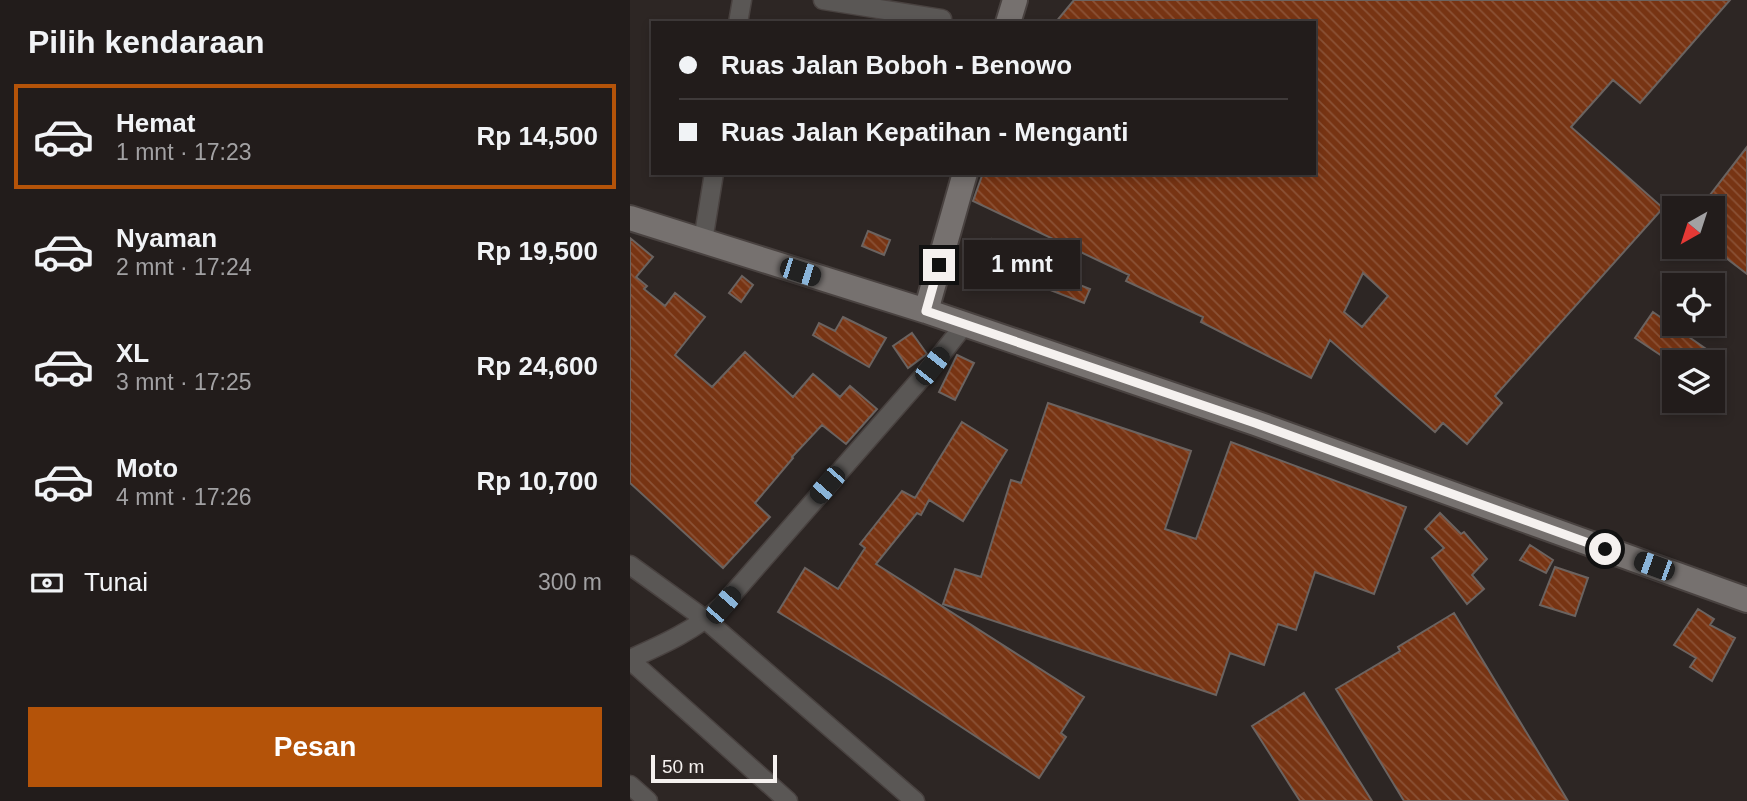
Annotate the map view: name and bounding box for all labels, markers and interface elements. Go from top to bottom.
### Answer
text: Pilih kendaraan [28,24,265,60]
text: Ruas Jalan Boboh - Benowo [721,50,1072,80]
icon: car [32,105,95,168]
text: Hemat [116,108,195,138]
text: Ruas Jalan Kepatihan - Menganti [721,117,1128,147]
text: Rp 14,500 [477,121,598,151]
text: 1 mnt · 17:23 [116,139,252,165]
north arrow [1662,196,1726,259]
map controls [1662,196,1725,413]
icon: car [32,220,95,283]
text: Nyaman [116,223,217,253]
text: Rp 19,500 [477,236,598,266]
callout: 1 mnt [964,240,1079,290]
route end [923,249,955,281]
text: 1 mnt [991,251,1053,277]
text: 2 mnt · 17:24 [116,254,252,280]
car [777,256,824,288]
button: locate [1662,273,1725,336]
icon: car [32,335,95,398]
text: XL [116,338,149,368]
car [911,343,954,389]
button: layers [1662,350,1725,413]
text: Rp 24,600 [477,351,598,381]
text: 3 mnt · 17:25 [116,369,252,395]
icon: car [32,450,95,513]
text: Moto [116,453,178,483]
car [806,462,849,508]
text: Rp 10,700 [477,466,598,496]
text: 4 mnt · 17:26 [116,484,252,510]
route start [1589,533,1621,565]
car [1631,549,1678,583]
icon: cash [28,564,66,602]
text: Tunai [84,567,148,597]
text: 300 m [538,569,602,595]
car [702,582,745,628]
button: Pesan [28,707,602,787]
scale bar [651,752,777,784]
text: 50 m [662,756,704,777]

